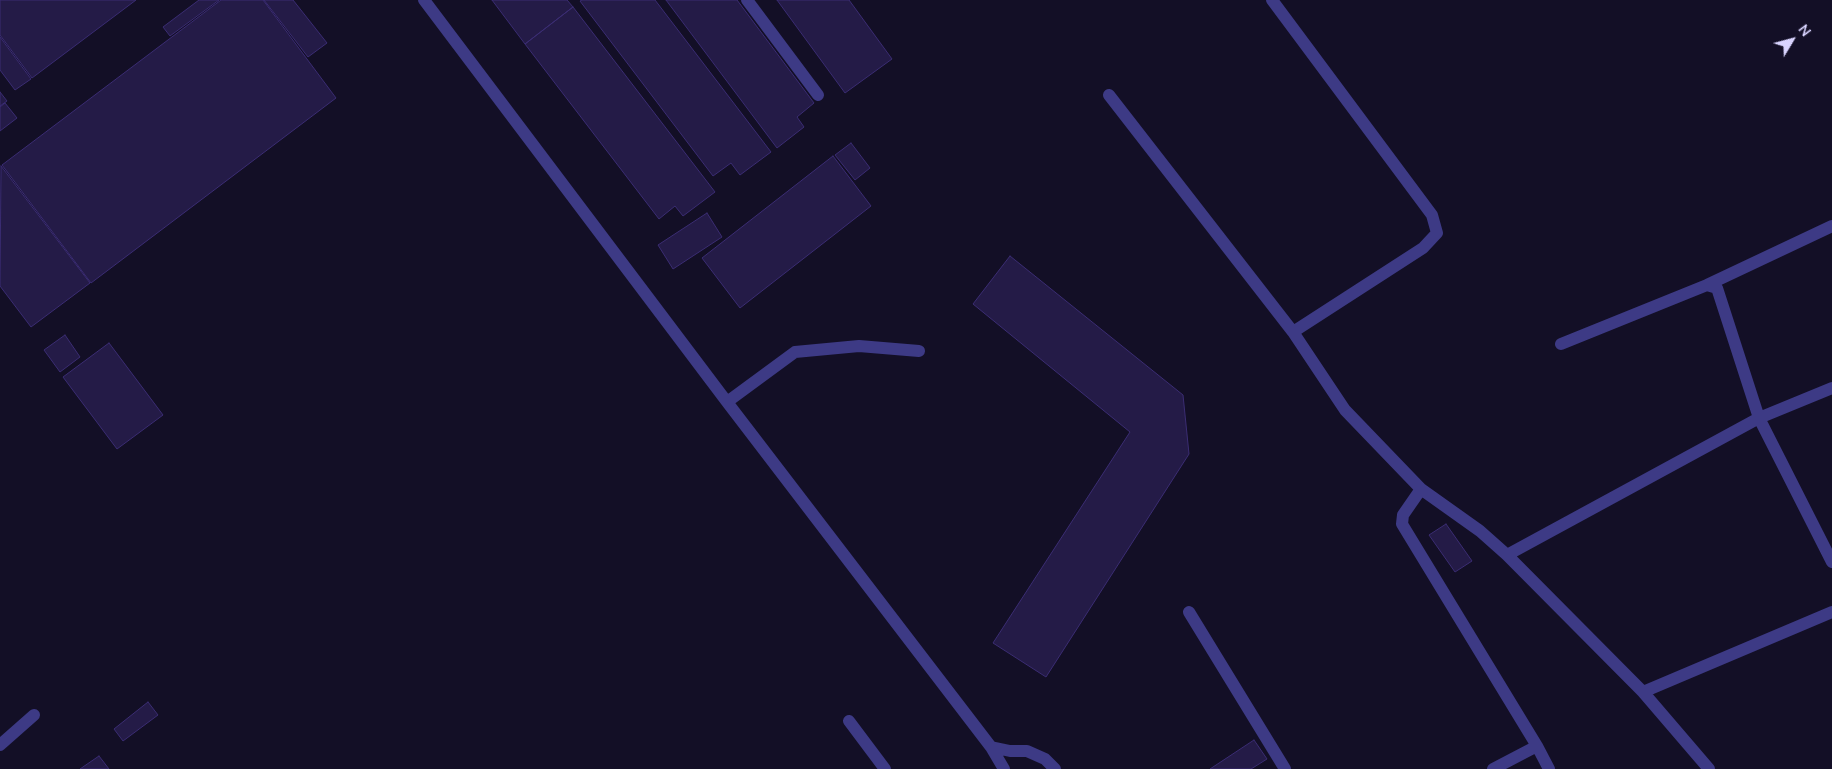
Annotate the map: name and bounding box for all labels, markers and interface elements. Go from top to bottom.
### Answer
north arrow [1767,15,1817,65]
text: N [1794,21,1815,41]

